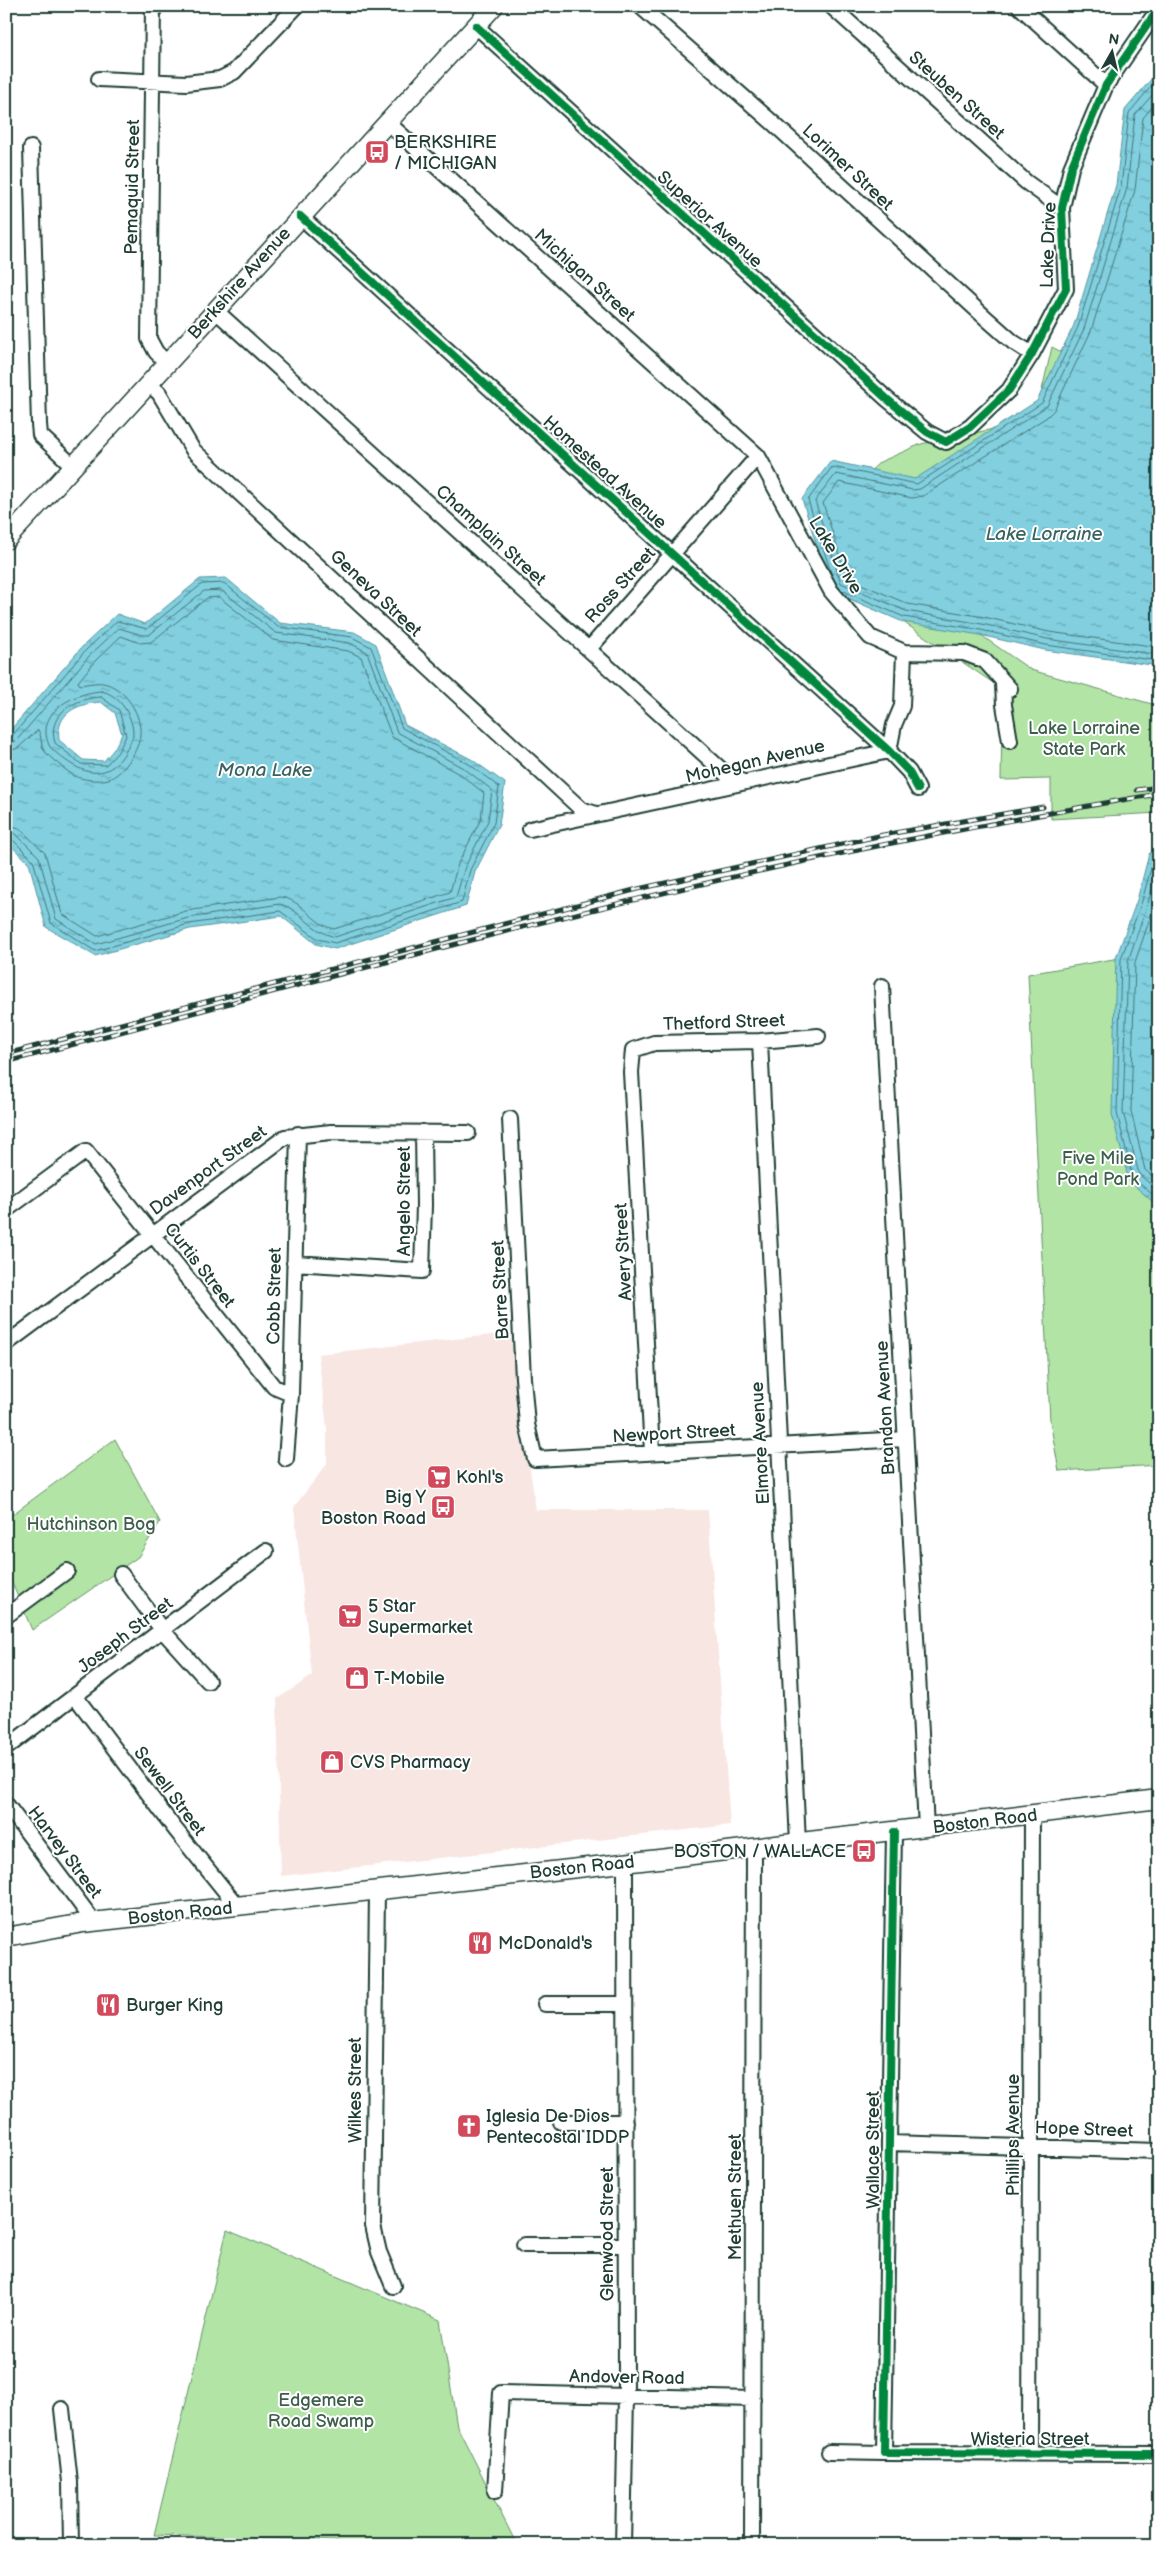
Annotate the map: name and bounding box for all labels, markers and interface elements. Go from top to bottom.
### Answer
north arrow [1088,28,1138,78]
text: N [1107,30,1120,49]
street label: Steuben Street [905,47,1009,144]
street label: Pemaquid Street [121,119,144,255]
street label: Lorimer Street [798,120,898,215]
place label: BERKSHIRE / MICHIGAN [394,132,497,174]
bus stop icon: BERKSHIRE / MICHIGAN [364,139,390,165]
street label: Superior Avenue [653,166,767,272]
street label: Lake Drive [1036,201,1061,289]
street label: Berkshire Avenue [184,223,295,344]
street label: Michigan Street [530,225,640,326]
street label: Homestead Avenue [538,411,671,534]
street label: Champlain Street [431,481,550,591]
street label: Lake Drive [804,513,867,598]
water label: Lake Lorraine [985,523,1103,546]
street label: Ross Street [581,543,660,628]
street label: Geneva Street [326,546,426,641]
park label: Lake Lorraine State Park [1028,718,1140,760]
street label: Mohegan Avenue [683,735,827,788]
water label: Mona Lake [218,759,312,782]
street label: Thetford Street [663,1010,786,1035]
street label: Davenport Street [146,1121,271,1220]
street label: Angelo Street [394,1145,415,1256]
park label: Five Mile Pond Park [1057,1148,1139,1190]
street label: Avery Street [610,1202,637,1301]
street label: Curtis Street [160,1219,240,1312]
street label: Barre Street [487,1239,514,1340]
street label: Cobb Street [263,1247,286,1345]
street label: Brandon Avenue [871,1340,900,1476]
street label: Elmore Avenue [747,1381,774,1505]
street label: Newport Street [612,1420,737,1447]
supermarket icon: Kohl's [426,1464,452,1490]
place label: Kohl's [456,1467,503,1488]
place label: Big Y Boston Road [321,1487,426,1529]
bus stop icon: Big Y Boston Road [430,1494,456,1520]
park label: Hutchinson Bog [26,1514,156,1535]
street label: Joseph Street [74,1593,177,1678]
place label: 5 Star Supermarket [368,1596,473,1638]
supermarket icon: 5 Star Supermarket [337,1603,363,1629]
shop icon: T-Mobile [344,1665,370,1691]
place label: T-Mobile [374,1668,445,1689]
street label: Sewell Street [129,1743,210,1840]
shop icon: CVS Pharmacy [319,1749,345,1775]
place label: CVS Pharmacy [350,1752,471,1773]
street label: Harvey Street [23,1802,106,1903]
street label: Boston Road [932,1805,1039,1838]
bus stop icon: BOSTON / WALLACE [851,1838,877,1864]
place label: BOSTON / WALLACE [674,1841,846,1862]
street label: Boston Road [529,1852,635,1883]
street label: Boston Road [127,1898,233,1929]
restaurant icon: McDonald's [467,1930,493,1956]
place label: McDonald's [498,1933,593,1954]
restaurant icon: Burger King [95,1992,121,2018]
place label: Burger King [126,1995,223,2016]
street label: Wilkes Street [345,2037,366,2143]
street label: Phillips Avenue [1003,2074,1024,2196]
street label: Wallace Street [863,2091,884,2209]
place label: Iglesia De Dios Pentecostal IDDP [486,2106,630,2148]
church icon: Iglesia De Dios Pentecostal IDDP [456,2113,482,2139]
street label: Hope Street [1034,2117,1134,2142]
street label: Methuen Street [725,2133,746,2260]
street label: Glenwood Street [597,2166,618,2301]
street label: Andover Road [569,2366,685,2389]
park label: Edgemere Road Swamp [268,2390,374,2432]
street label: Wisteria Street [970,2429,1090,2450]

